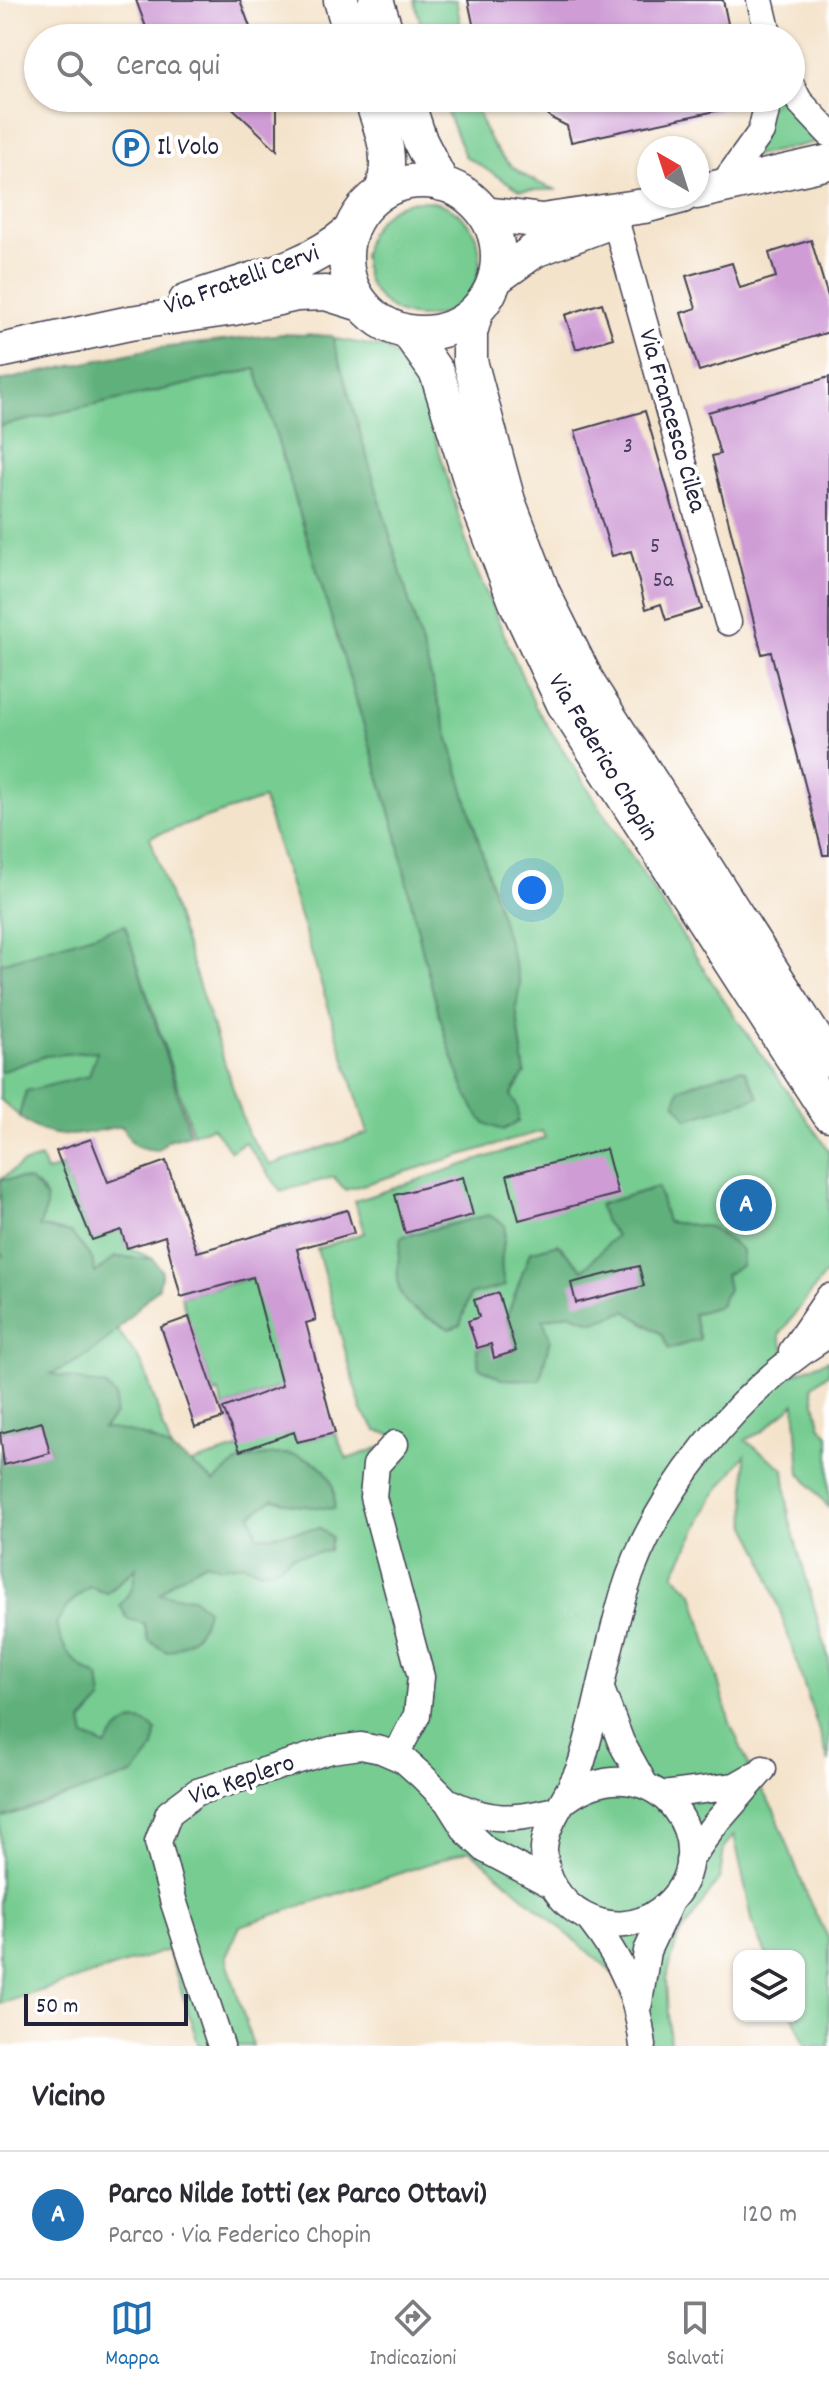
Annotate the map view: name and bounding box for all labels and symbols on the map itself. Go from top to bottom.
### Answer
parking icon: Il Volo [112,129,150,167]
place label: Il Volo [157,130,219,167]
north arrow [637,136,709,208]
street label: Via Fratelli Cervi [159,236,325,326]
street label: Via Francesco Cilea [627,325,715,518]
house number: 3 [623,432,633,463]
house number: 5 [650,532,660,563]
house number: 5a [653,566,674,597]
street label: Via Federico Chopin [537,667,667,849]
your location [512,870,552,910]
pin: A [720,1175,772,1235]
street label: Via Keplero [184,1746,300,1816]
scale bar [24,1990,188,2026]

